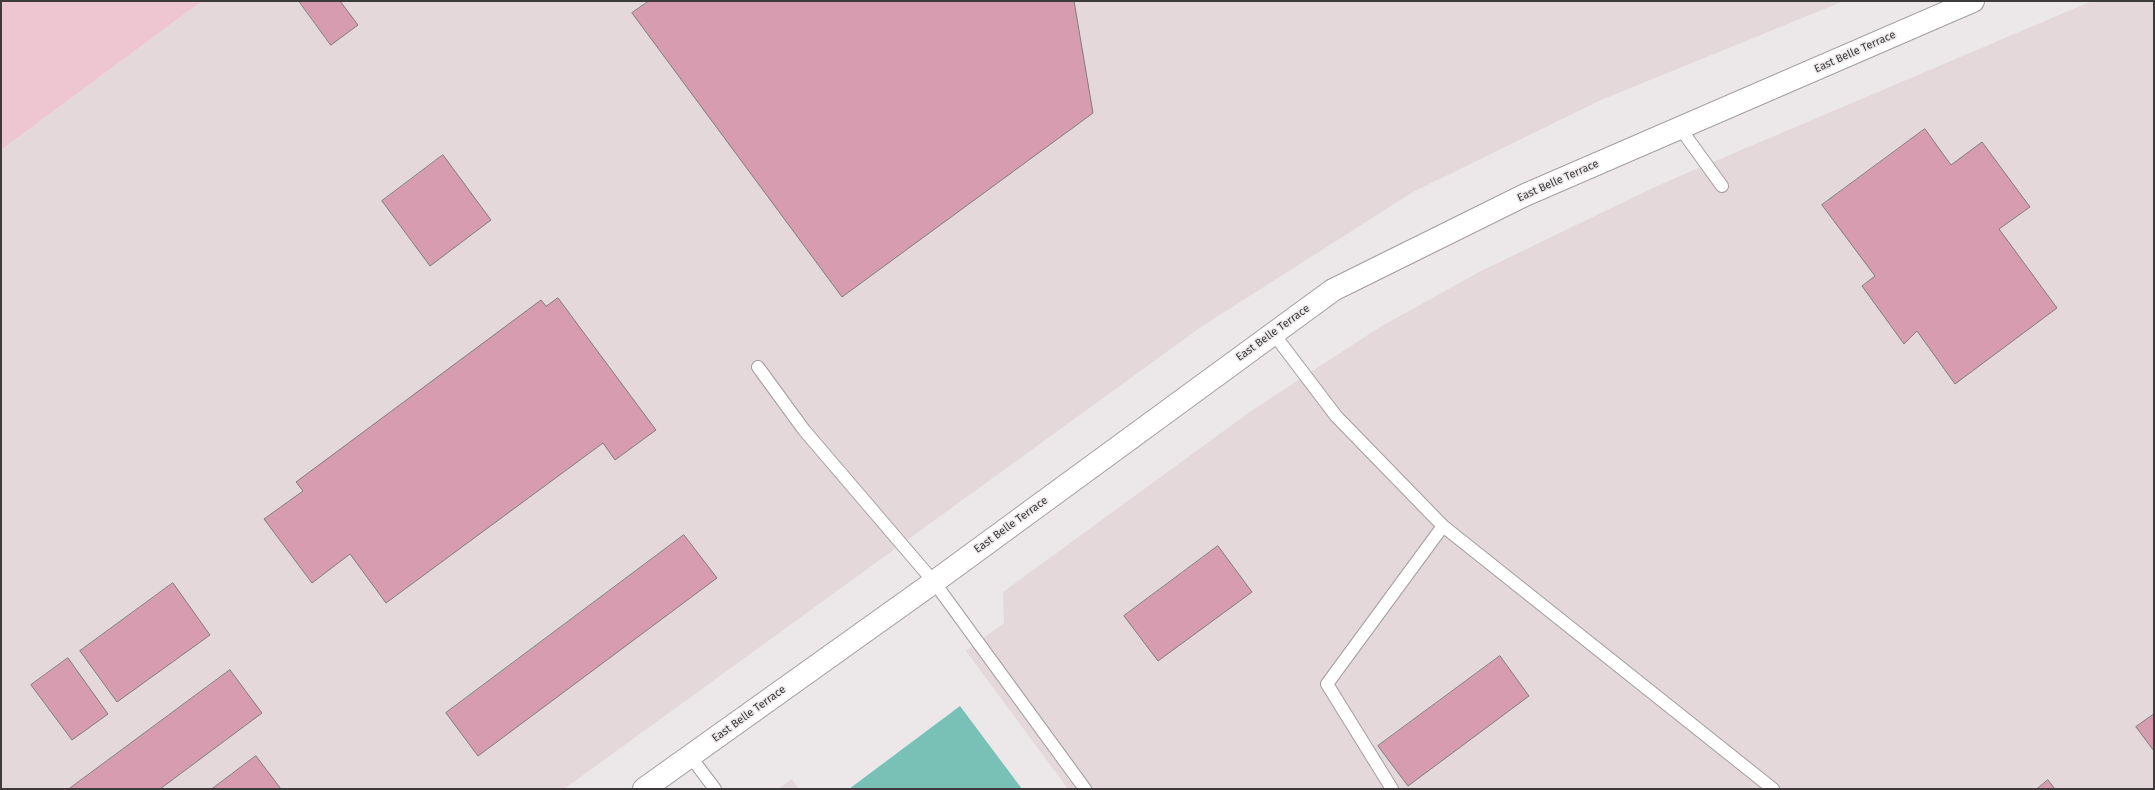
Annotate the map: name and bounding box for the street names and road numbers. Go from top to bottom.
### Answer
street label: East Belle Terrace [1812,28,1898,76]
street label: East Belle Terrace [1515,157,1601,205]
street label: East Belle Terrace [1234,302,1312,364]
street label: East Belle Terrace [972,494,1050,556]
street label: East Belle Terrace [710,683,788,745]

